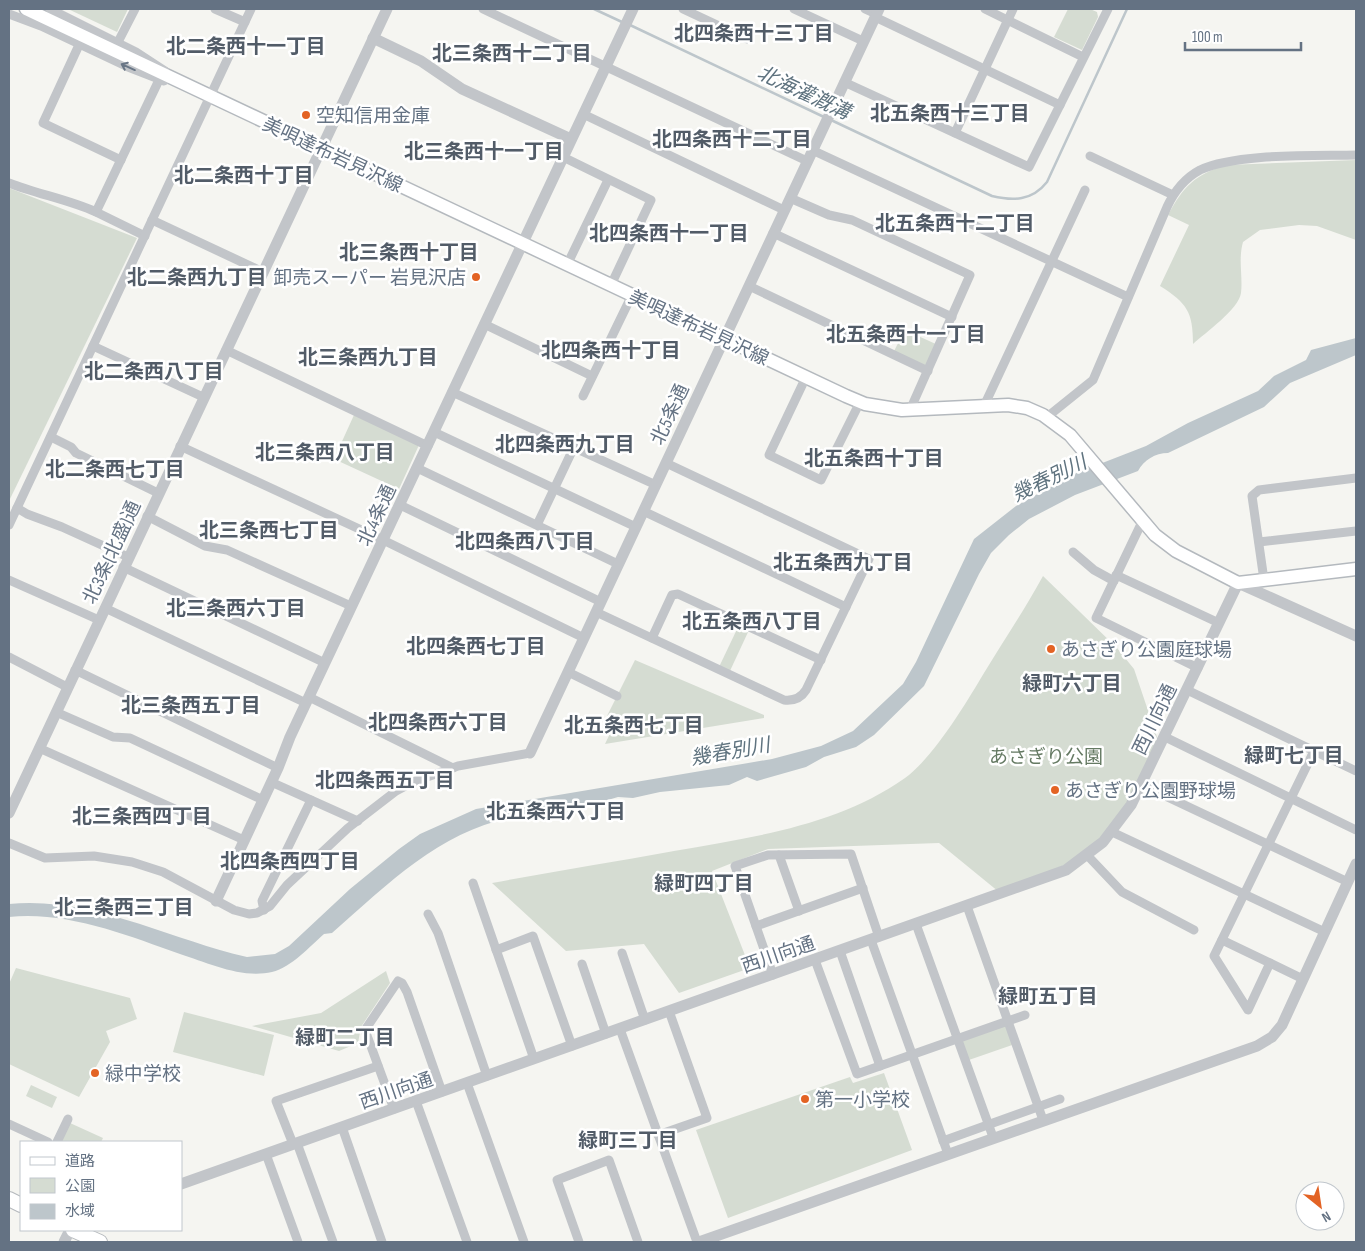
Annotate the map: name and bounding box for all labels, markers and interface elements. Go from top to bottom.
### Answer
scale bar [1185,20,1301,52]
district label: 北四条西十三丁目 [674,22,834,46]
text: 100 m [1192,28,1223,47]
district label: 北二条西十一丁目 [166,35,326,59]
district label: 北三条西十二丁目 [432,42,592,66]
water label: 北海灌漑溝 [753,61,857,126]
one-way arrow [121,62,136,72]
district label: 北五条西十三丁目 [870,102,1030,126]
place label: 空知信用金庫 [316,105,430,128]
marker: 空知信用金庫 [300,109,312,121]
street label: 美唄達布岩見沢線 [259,113,406,198]
district label: 北四条西十二丁目 [652,128,812,152]
district label: 北三条西十一丁目 [404,140,564,164]
district label: 北二条西十丁目 [174,164,314,188]
district label: 北五条西十二丁目 [875,212,1035,236]
district label: 北四条西十一丁目 [589,222,749,246]
district label: 北三条西十丁目 [339,241,479,265]
district label: 北二条西九丁目 [127,266,267,290]
place label: 卸売スーパー 岩見沢店 [273,267,466,290]
marker: 卸売スーパー 岩見沢店 [470,271,482,283]
street label: 美唄達布岩見沢線 [625,286,772,371]
district label: 北五条西十一丁目 [826,323,986,347]
district label: 北四条西十丁目 [541,339,681,363]
district label: 北三条西九丁目 [298,346,438,370]
district label: 北二条西八丁目 [84,360,224,384]
street label: 北5条通 [646,380,694,449]
district label: 北四条西九丁目 [495,433,635,457]
district label: 北三条西八丁目 [255,441,395,465]
district label: 北五条西十丁目 [804,447,944,471]
water label: 幾春別川 [1008,450,1092,507]
district label: 北二条西七丁目 [45,458,185,482]
street label: 北4条通 [353,481,402,550]
street label: 北3条(北盛)通 [78,497,146,608]
district label: 北三条西七丁目 [199,519,339,543]
district label: 北四条西八丁目 [455,530,595,554]
district label: 北五条西九丁目 [773,551,913,575]
district label: 北三条西六丁目 [166,597,306,621]
district label: 北五条西八丁目 [682,610,822,634]
district label: 北四条西七丁目 [406,635,546,659]
place label: あさぎり公園庭球場 [1061,639,1232,662]
marker: あさぎり公園庭球場 [1045,643,1057,655]
district label: 緑町六丁目 [1022,672,1122,696]
street label: 西川向通 [1128,680,1182,759]
district label: 北三条西五丁目 [121,694,261,718]
district label: 北四条西六丁目 [368,711,508,735]
district label: 北五条西七丁目 [564,714,704,738]
water label: 幾春別川 [689,733,774,771]
district label: 緑町七丁目 [1244,744,1344,768]
park label: あさぎり公園 [989,746,1103,769]
district label: 北四条西五丁目 [315,769,455,793]
place label: あさぎり公園野球場 [1065,780,1236,803]
marker: あさぎり公園野球場 [1049,784,1061,796]
district label: 北五条西六丁目 [486,800,626,824]
district label: 北三条西四丁目 [72,805,212,829]
district label: 北四条西四丁目 [220,850,360,874]
district label: 緑町四丁目 [654,872,754,896]
district label: 北三条西三丁目 [54,896,194,920]
street label: 西川向通 [739,932,818,979]
district label: 緑町五丁目 [998,985,1098,1009]
district label: 緑町二丁目 [295,1026,395,1050]
place label: 緑中学校 [105,1063,181,1086]
marker: 緑中学校 [89,1067,101,1079]
street label: 西川向通 [357,1068,436,1115]
place label: 第一小学校 [815,1089,910,1112]
marker: 第一小学校 [799,1093,811,1105]
district label: 緑町三丁目 [578,1129,678,1153]
legend [20,1141,182,1231]
text: 道路 [65,1152,95,1171]
text: 公園 [65,1177,95,1196]
north arrow [1295,1181,1345,1231]
text: 水域 [65,1202,95,1221]
text: N [1319,1208,1334,1226]

